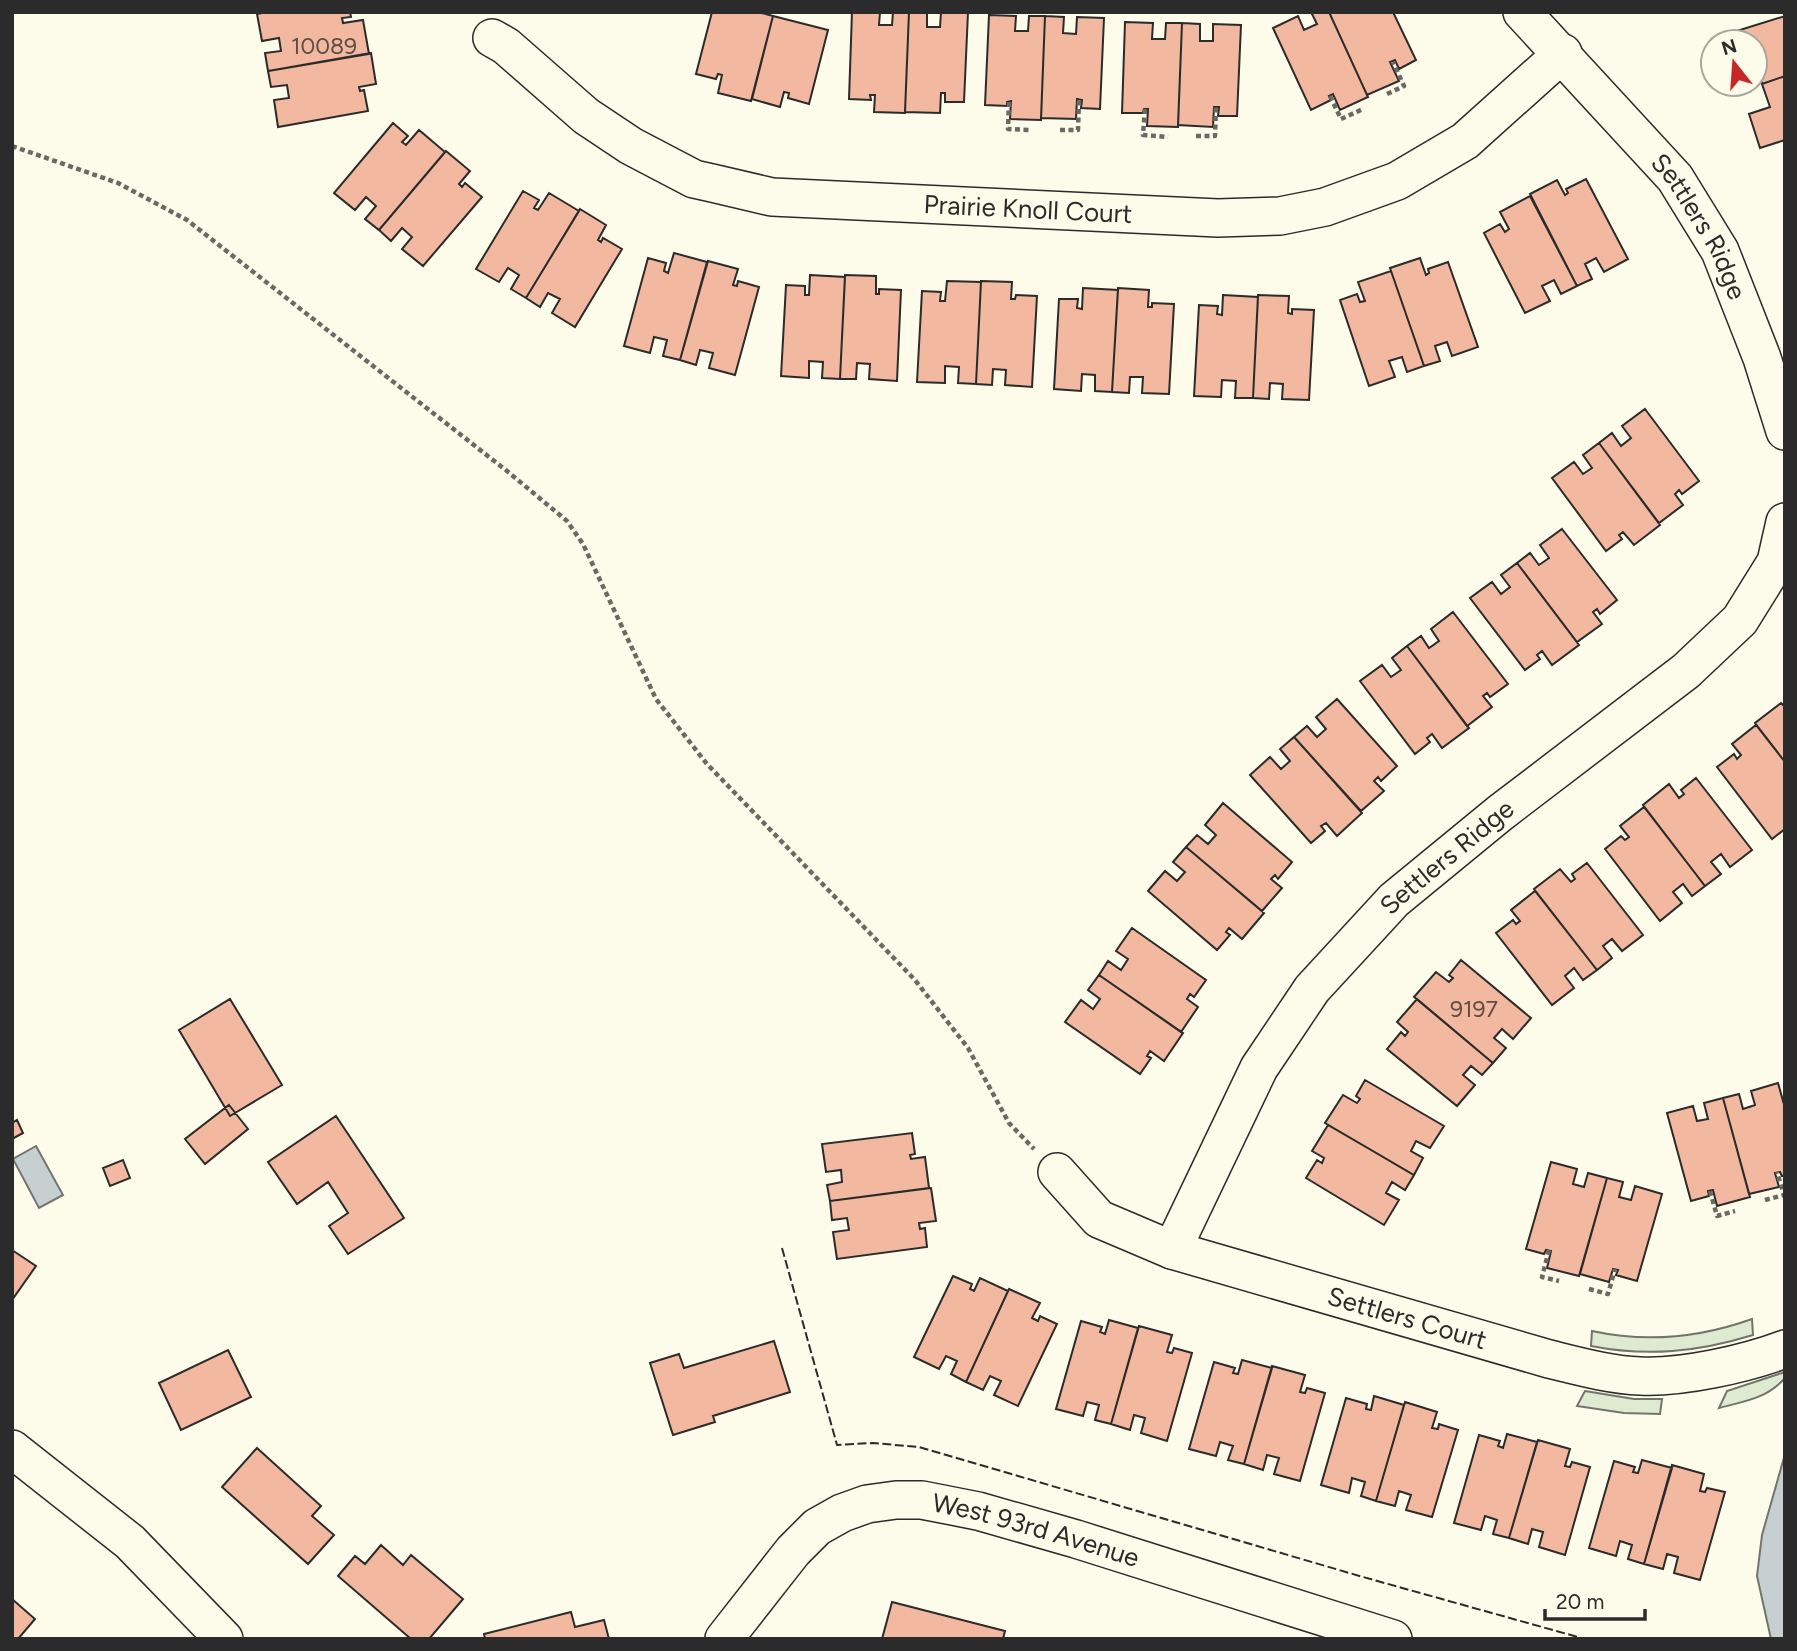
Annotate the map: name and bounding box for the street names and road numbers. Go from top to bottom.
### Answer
street label: Settlers Ridge [1644,147,1753,304]
street label: Prairie Knoll Court [923,188,1133,230]
street label: Settlers Ridge [1373,792,1520,921]
street label: Settlers Court [1324,1280,1490,1356]
street label: West 93rd Avenue [930,1486,1143,1574]

